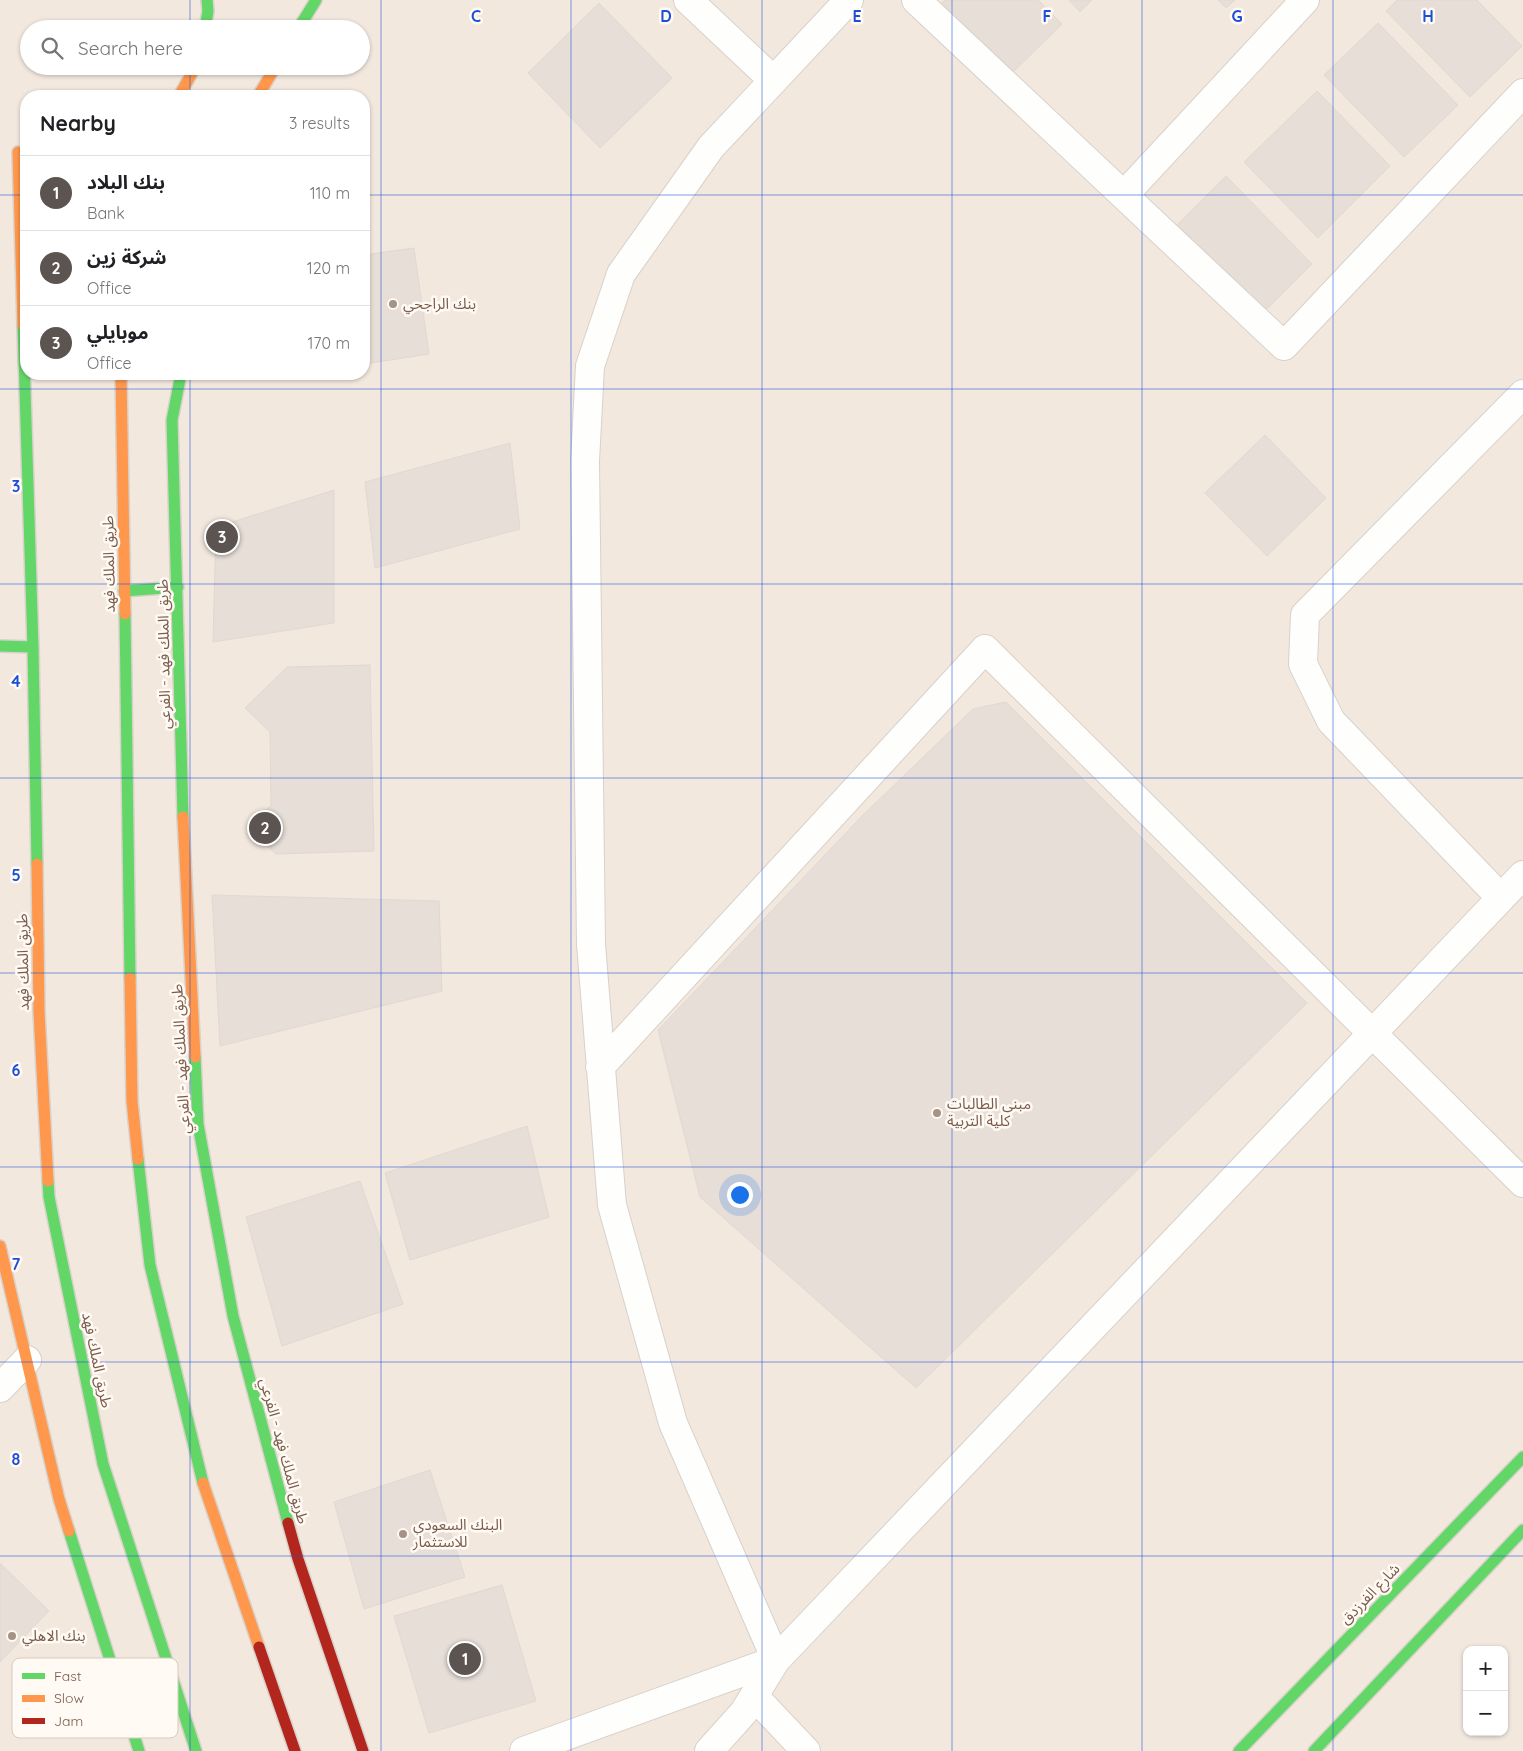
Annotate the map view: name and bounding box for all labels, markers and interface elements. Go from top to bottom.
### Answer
text: C [471,6,481,26]
text: D [660,6,672,26]
text: E [852,6,862,26]
text: F [1043,6,1052,26]
text: G [1231,6,1243,26]
text: H [1422,6,1434,26]
search box [20,20,370,75]
icon: search [38,34,66,62]
text: Search here [78,36,183,60]
text: Nearby [40,110,116,136]
text: 3 results [289,113,350,133]
text: بنك البلاد [87,170,165,194]
text: 1 [53,183,59,203]
text: 110 m [310,183,350,203]
text: Bank [87,203,125,223]
text: شركة زين [87,245,167,269]
text: 2 [51,258,61,278]
text: 120 m [307,258,350,278]
text: Office [87,278,132,298]
place label: بنك الراجحي [403,294,476,315]
marker: بنك الراجحي [387,298,399,310]
text: موبايلي [87,320,149,344]
text: 3 [52,333,60,353]
text: 170 m [307,333,350,353]
text: Office [87,353,132,373]
text: 3 [12,476,20,496]
street label: طريق الملك فهد [98,515,120,613]
pin: 3 [206,518,238,556]
street label: طريق الملك فهد - الفرعي [153,579,177,729]
text: 4 [11,671,21,691]
pin: 2 [249,809,281,847]
text: 5 [11,865,21,885]
street label: طريق الملك فهد [12,913,34,1011]
street label: طريق الملك فهد - الفرعي [167,983,196,1135]
text: 6 [12,1060,21,1080]
place label: مبنى الطالبات كلية التربية [947,1094,1031,1130]
marker: مبنى الطالبات كلية التربية [931,1107,943,1119]
your location [727,1182,753,1208]
text: 7 [12,1254,21,1274]
street label: طريق الملك فهد [77,1310,117,1410]
street label: طريق الملك فهد - الفرعي [253,1376,313,1527]
text: 8 [12,1449,21,1469]
place label: البنك السعودي للاستثمار [412,1515,502,1551]
marker: البنك السعودي للاستثمار [397,1528,409,1540]
street label: شارع الفرزدق [1336,1559,1406,1630]
place label: بنك الاهلي [22,1626,86,1647]
marker: بنك الاهلي [6,1630,18,1642]
pin: 1 [449,1640,481,1678]
map controls [1463,1646,1508,1736]
button: + [1463,1646,1508,1691]
legend [12,1658,178,1738]
text: Fast [54,1667,82,1685]
text: Slow [54,1689,84,1707]
button: − [1463,1691,1508,1736]
text: Jam [54,1712,83,1730]

